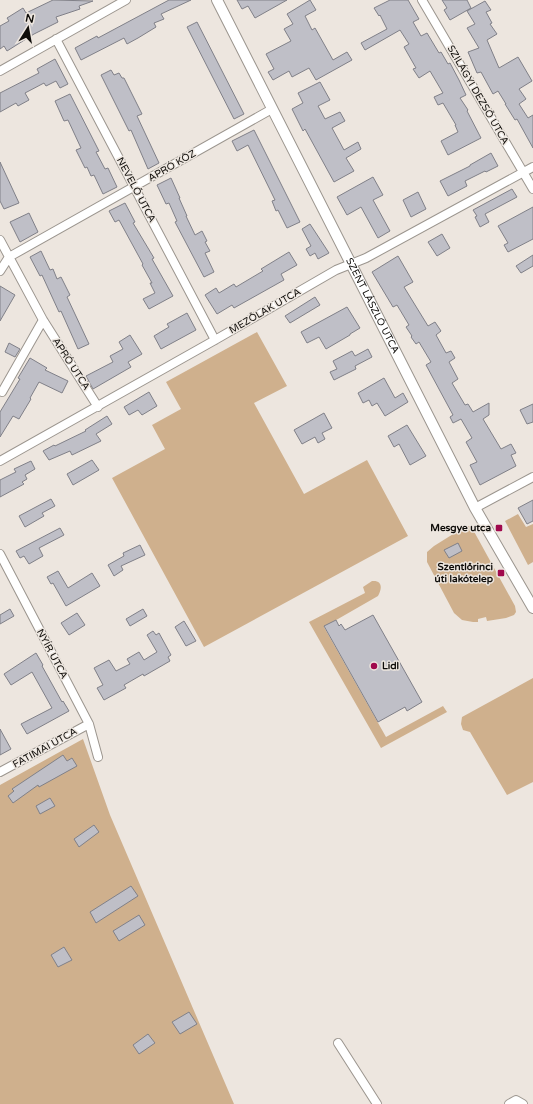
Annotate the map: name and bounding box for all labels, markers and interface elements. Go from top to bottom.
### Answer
north arrow [8,8,48,48]
text: N [24,11,35,26]
street label: SZILÁGYI DEZSŐ UTCA [445,43,511,147]
street label: APRÓ KÖZ [146,148,198,184]
street label: NEVELŐ UTCA [114,155,158,225]
street label: SZENT LÁSZLÓ UTCA [343,256,402,356]
street label: MEZŐLAK UTCA [227,286,303,336]
street label: APRÓ UTCA [50,336,92,392]
place label: Mesgye utca [430,522,491,534]
marker: Mesgye utca [494,523,504,533]
place label: Szentlőrinci úti lakótelep [435,561,494,585]
marker: Szentlőrinci úti lakótelep [496,568,506,578]
street label: NYÍR UTCA [34,627,70,681]
place label: Lidl [382,660,399,672]
marker: Lidl [369,661,379,671]
street label: FATIMAI UTCA [11,725,79,771]

